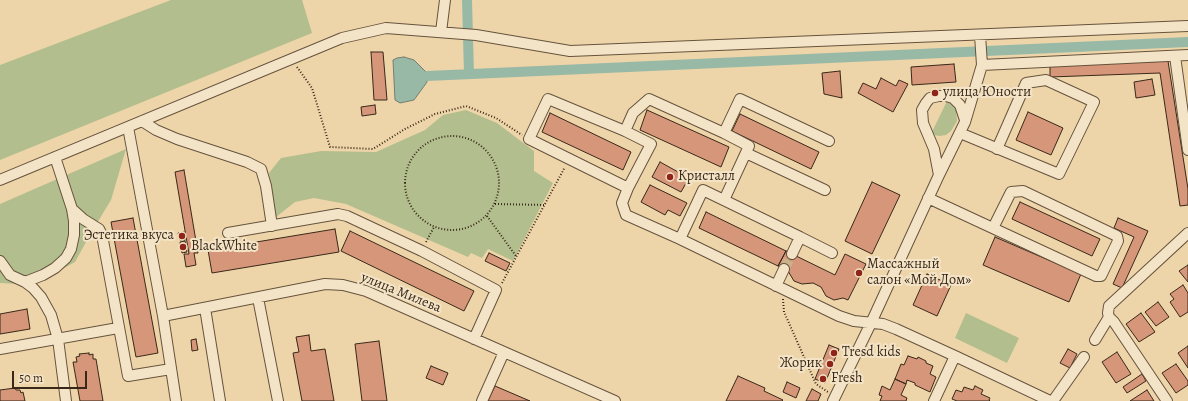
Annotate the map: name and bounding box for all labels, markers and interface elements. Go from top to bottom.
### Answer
place label: улица Юности [943,85,1031,101]
marker: улица Юности [930,88,940,98]
place label: Кристалл [678,169,735,185]
marker: Кристалл [665,172,675,182]
place label: Эстетика вкуса [84,228,174,244]
marker: Эстетика вкуса [177,231,187,241]
place label: BlackWhite [191,239,257,255]
marker: BlackWhite [178,242,188,252]
place label: Массажный салон «Мой Дом» [867,257,971,290]
marker: Массажный салон «Мой Дом» [854,268,864,278]
street label: улица Милева [359,269,443,317]
place label: Tresd kids [842,345,901,361]
marker: Tresd kids [829,348,839,358]
place label: Жорик [780,356,822,372]
marker: Жорик [825,359,835,369]
scale bar [14,363,89,389]
text: 50 m [19,370,43,386]
place label: Fresh [831,371,862,387]
marker: Fresh [818,374,828,384]

